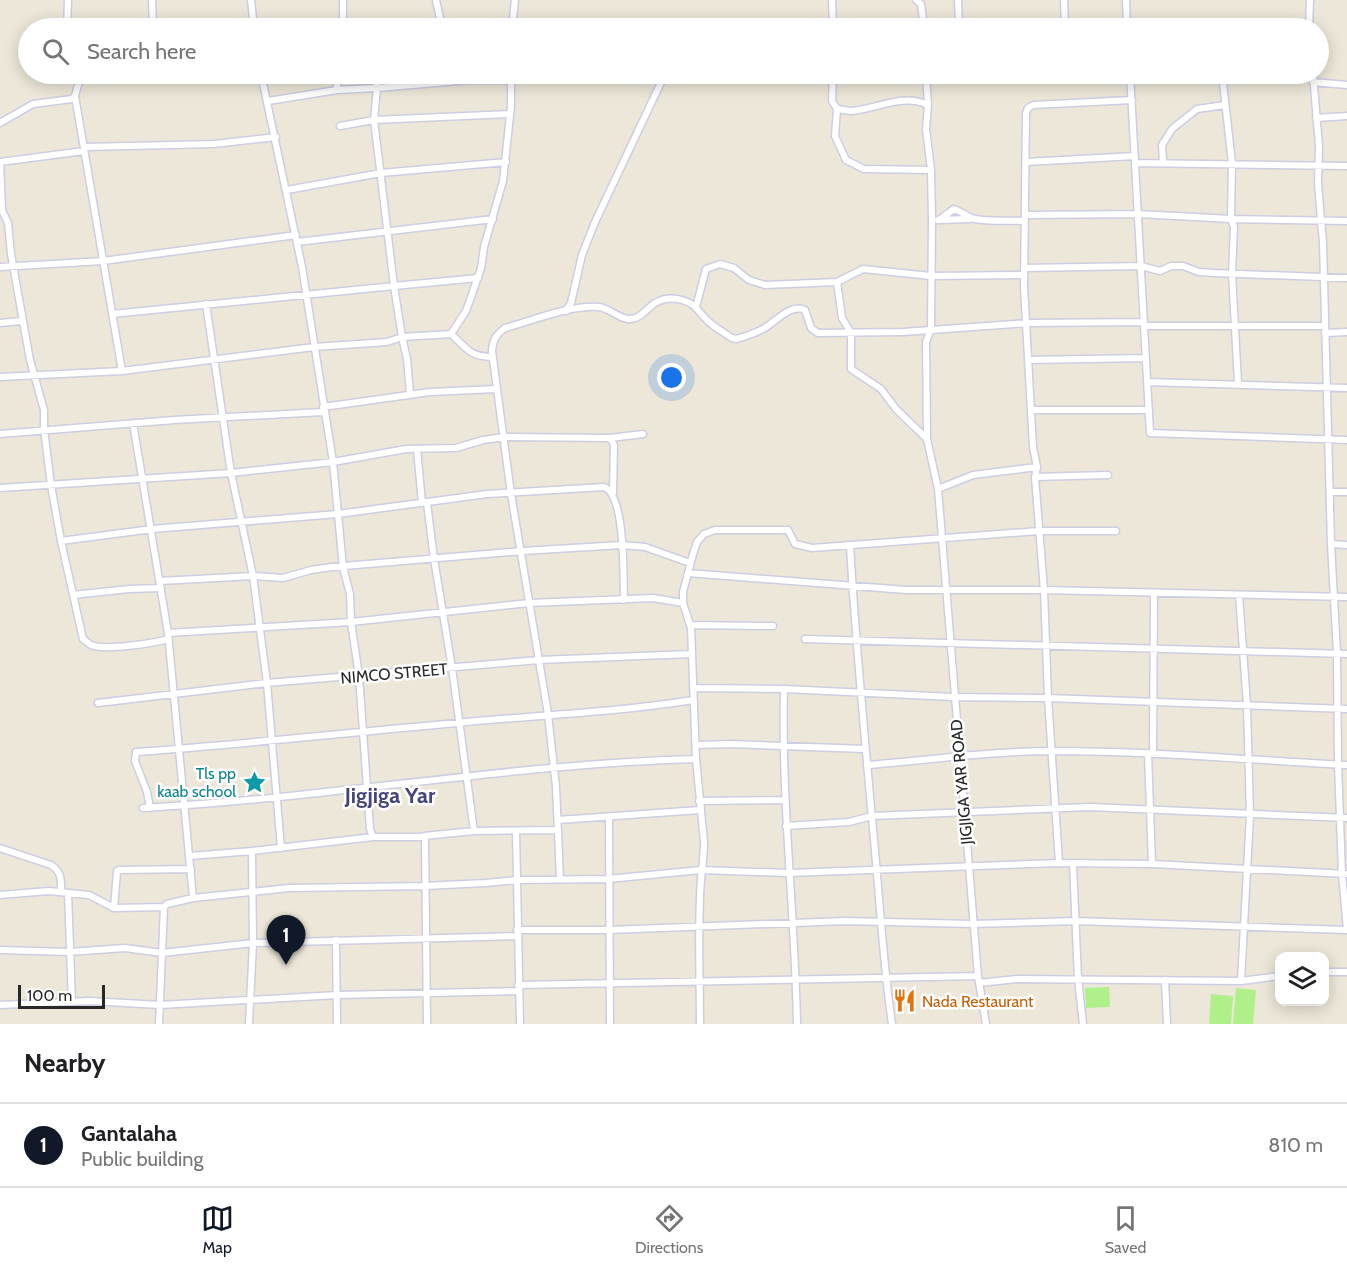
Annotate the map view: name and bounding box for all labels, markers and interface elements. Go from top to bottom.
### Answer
search box [18,18,1329,84]
icon: search [39,35,72,68]
text: Search here [87,38,196,65]
your location [657,363,686,392]
street label: NIMCO STREET [340,659,449,688]
street label: JIGJIGA YAR ROAD [947,719,977,846]
place label: Tls pp kaab school [157,764,236,801]
place icon: Tls pp kaab school [241,769,267,795]
district label: Jigjiga Yar [344,782,436,809]
pin: 1 [266,916,306,965]
map controls [1275,952,1329,1006]
button: layers [1275,952,1329,1006]
scale bar [18,982,105,1010]
text: 100 m [27,986,72,1005]
restaurant icon: Nada Restaurant [891,988,917,1014]
place label: Nada Restaurant [922,992,1034,1011]
text: Nearby [24,1047,105,1079]
text: Gantalaha [81,1120,177,1147]
text: 1 [40,1133,47,1157]
text: 810 m [1268,1133,1323,1157]
text: Public building [81,1147,203,1171]
tab: Map [201,1202,234,1257]
tab: Directions [635,1202,703,1257]
tab: Saved [1105,1202,1146,1257]

